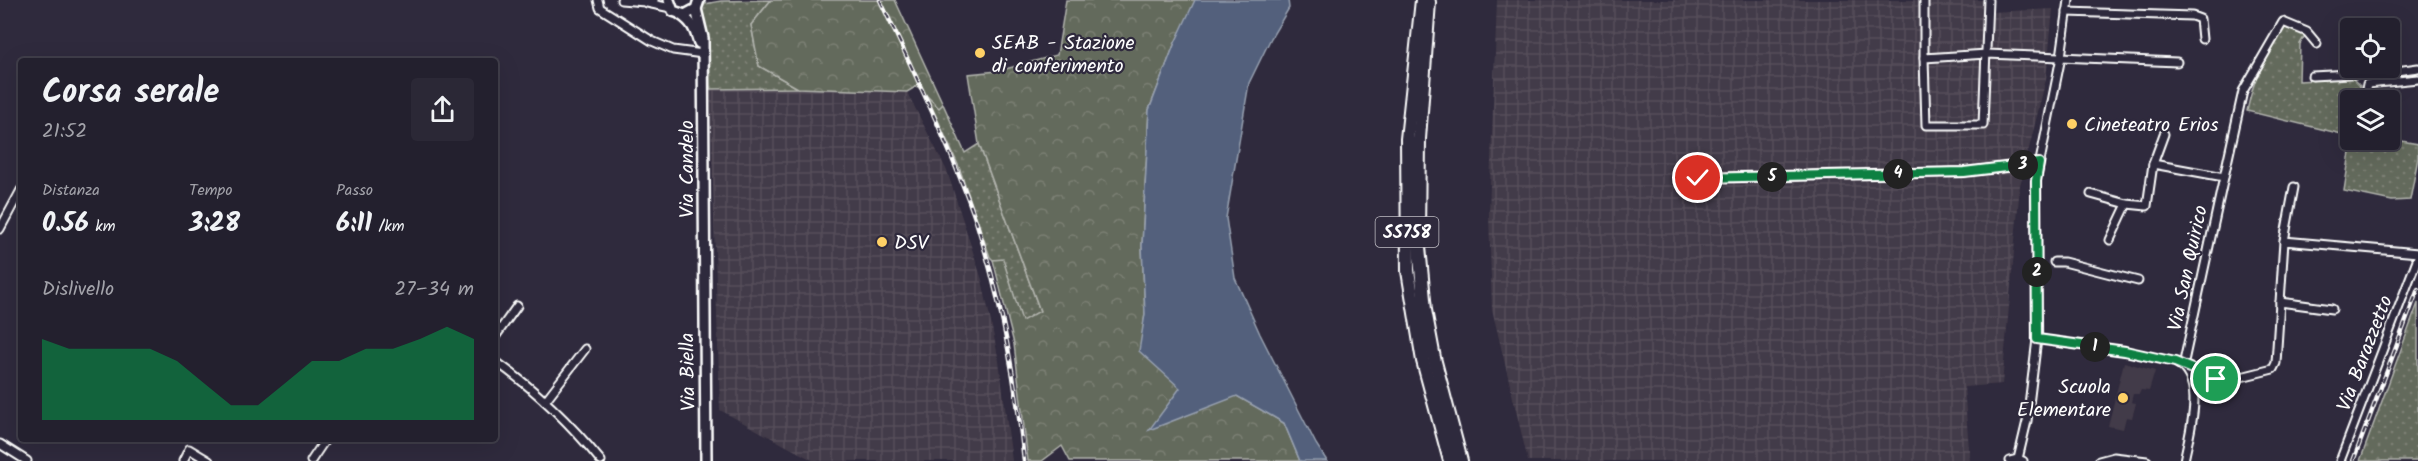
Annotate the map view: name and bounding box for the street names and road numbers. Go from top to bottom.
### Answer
street label: Via Candelo [672,120,704,218]
street label: Via San Quirico [2160,202,2218,334]
road number: SS758 [1376,217,1438,247]
street label: Via Barazzetto [2329,291,2403,416]
street label: Via Biella [672,332,706,411]

